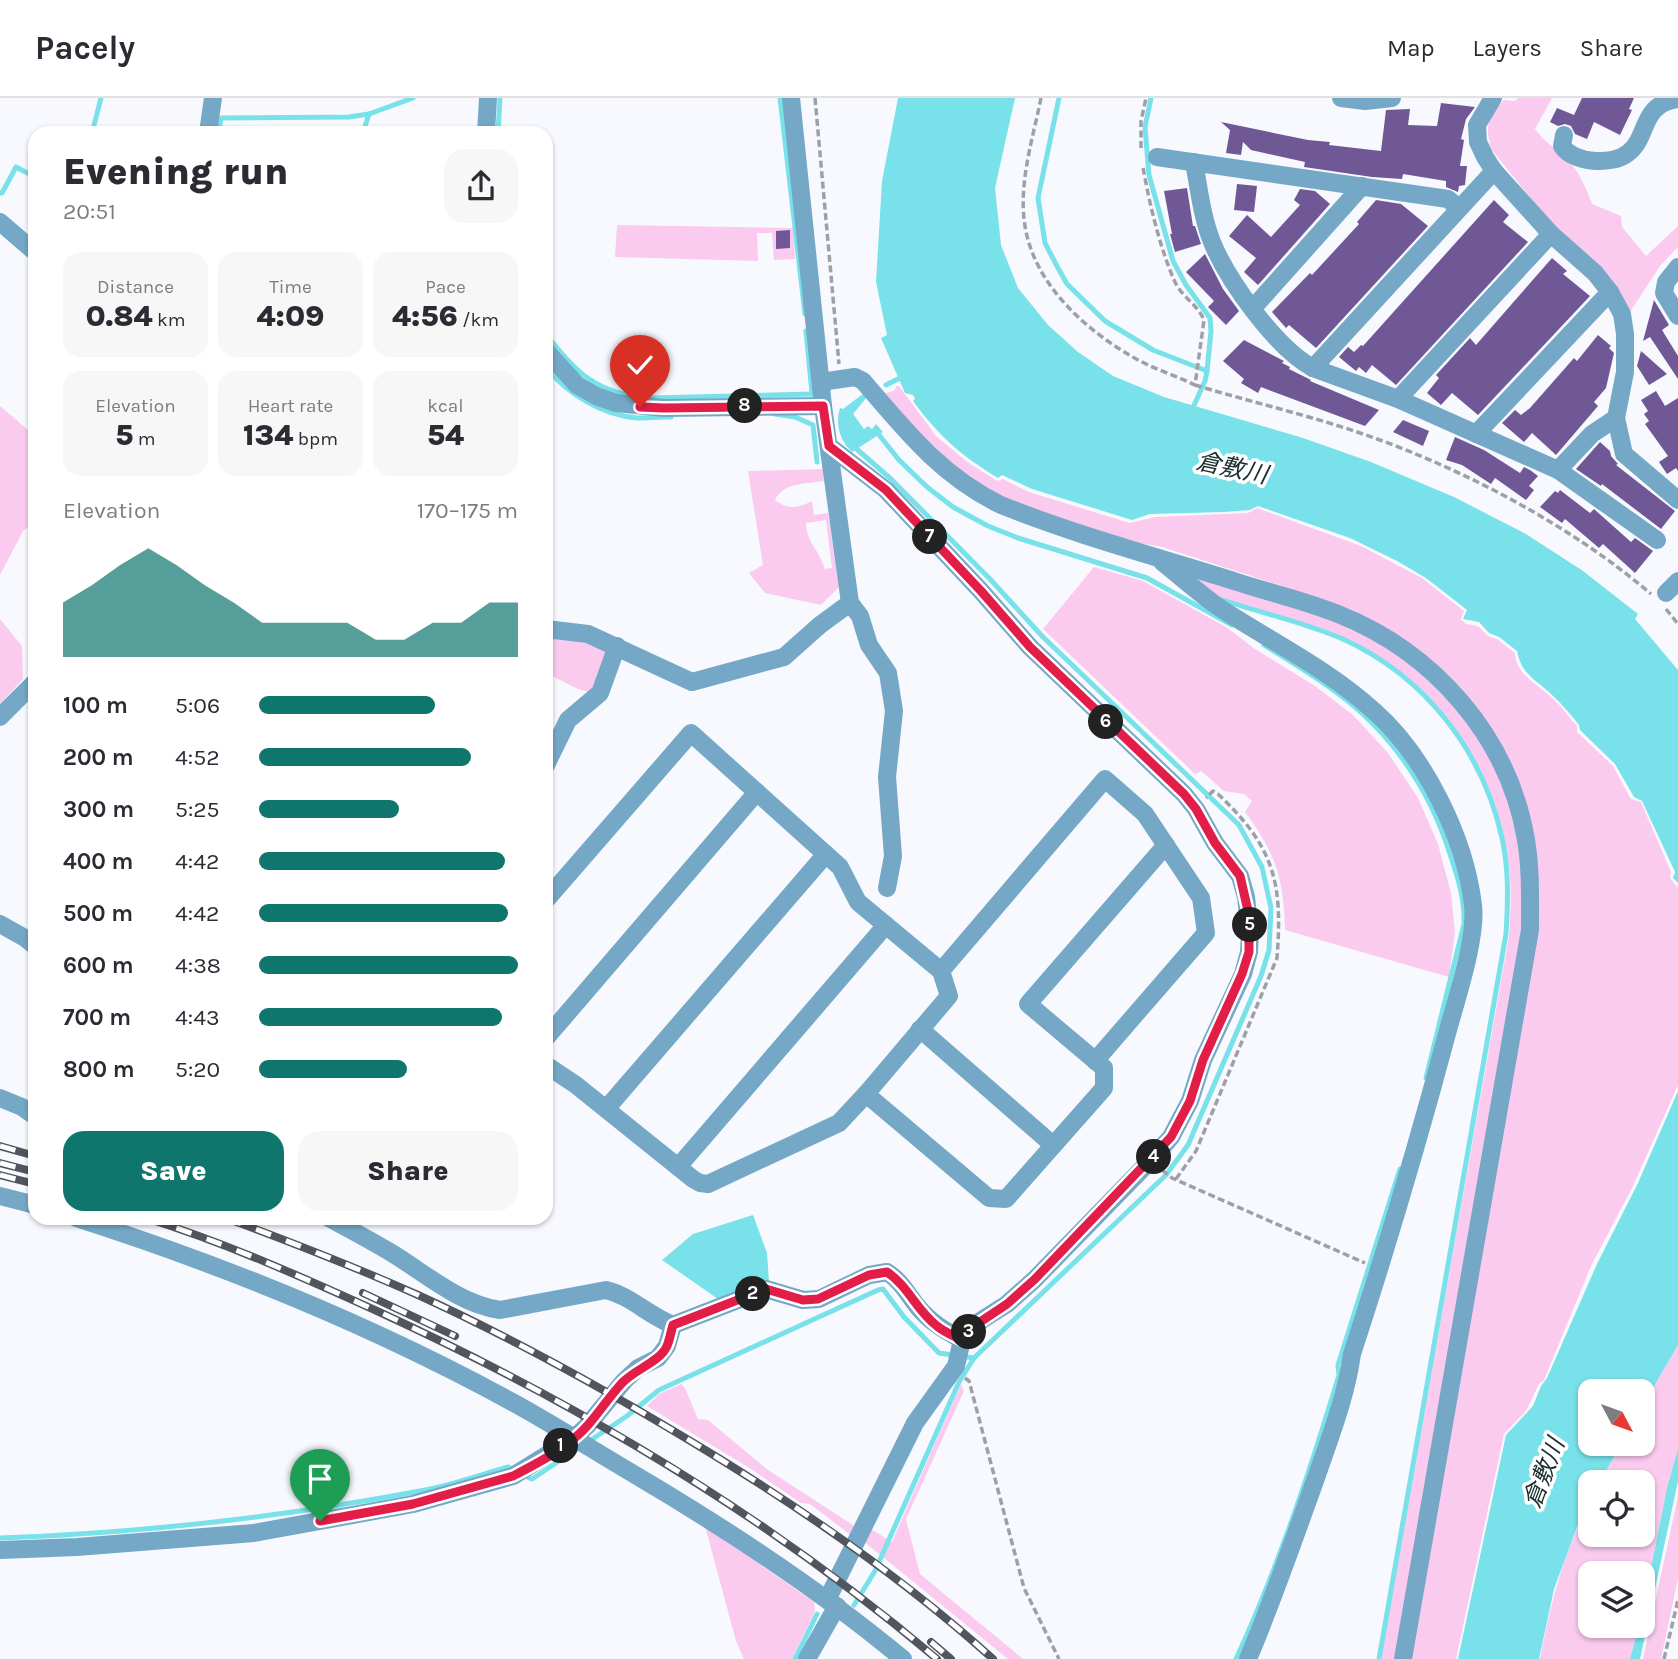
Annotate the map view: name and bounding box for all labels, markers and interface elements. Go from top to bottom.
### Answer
text: Pacely [35,29,135,67]
text: Map [1387,34,1435,62]
text: Layers [1473,34,1542,62]
text: Share [1580,34,1643,62]
text: Evening run [63,149,288,194]
button: share [444,149,518,223]
text: 20:51 [63,198,116,225]
text: Distance [97,276,174,298]
text: Time [269,276,312,298]
text: Pace [425,276,466,298]
text: 0.84 [85,298,153,334]
text: 4:09 [257,298,324,334]
text: 4:56 [392,298,458,334]
text: km [153,309,186,331]
text: /km [458,309,499,331]
pin [610,335,670,407]
icon: check [621,346,659,384]
pin: 8 [728,388,762,424]
text: 8 [738,394,751,416]
text: Elevation [95,395,176,417]
text: Heart rate [248,395,333,417]
text: kcal [427,395,464,417]
text: 5 [115,417,133,453]
text: 134 [243,417,293,453]
text: 54 [427,417,464,453]
text: m [133,428,156,450]
text: bpm [293,428,338,450]
water label: 倉敷川 [1194,447,1273,490]
text: Elevation [63,497,160,524]
text: 170–175 m [417,497,518,524]
pin: 7 [912,520,948,555]
text: 7 [925,525,934,547]
text: 100 m [63,692,128,719]
text: 5:06 [175,692,220,719]
pin: 6 [1088,704,1124,740]
text: 6 [1100,710,1111,732]
text: 200 m [63,744,134,771]
text: 4:52 [175,744,219,771]
text: 300 m [63,796,134,823]
text: 5:25 [175,796,220,823]
text: 400 m [63,848,133,875]
text: 4:42 [175,848,219,875]
text: 500 m [63,900,133,927]
text: 4:42 [175,900,219,927]
pin: 5 [1232,908,1268,942]
text: 5 [1244,913,1255,935]
text: 600 m [63,952,134,979]
text: 4:38 [175,952,221,979]
text: 700 m [63,1004,131,1031]
text: 4:43 [175,1004,220,1031]
text: 800 m [63,1056,135,1083]
text: 5:20 [175,1056,220,1083]
button: Save [63,1131,284,1211]
button: Share [298,1131,518,1211]
pin: 4 [1136,1140,1172,1174]
text: 4 [1148,1145,1159,1167]
pin: 2 [736,1276,770,1312]
text: 2 [747,1282,758,1304]
pin: 3 [951,1314,986,1350]
text: 3 [963,1320,974,1342]
north arrow [1578,1379,1656,1456]
map controls [1578,1379,1655,1638]
pin: 1 [544,1428,578,1464]
water label: 倉敷川 [1518,1432,1571,1512]
text: 1 [557,1434,564,1456]
pin [290,1449,350,1521]
icon: arrive [301,1460,339,1498]
button: locate [1578,1470,1655,1547]
button: layers [1578,1561,1655,1638]

